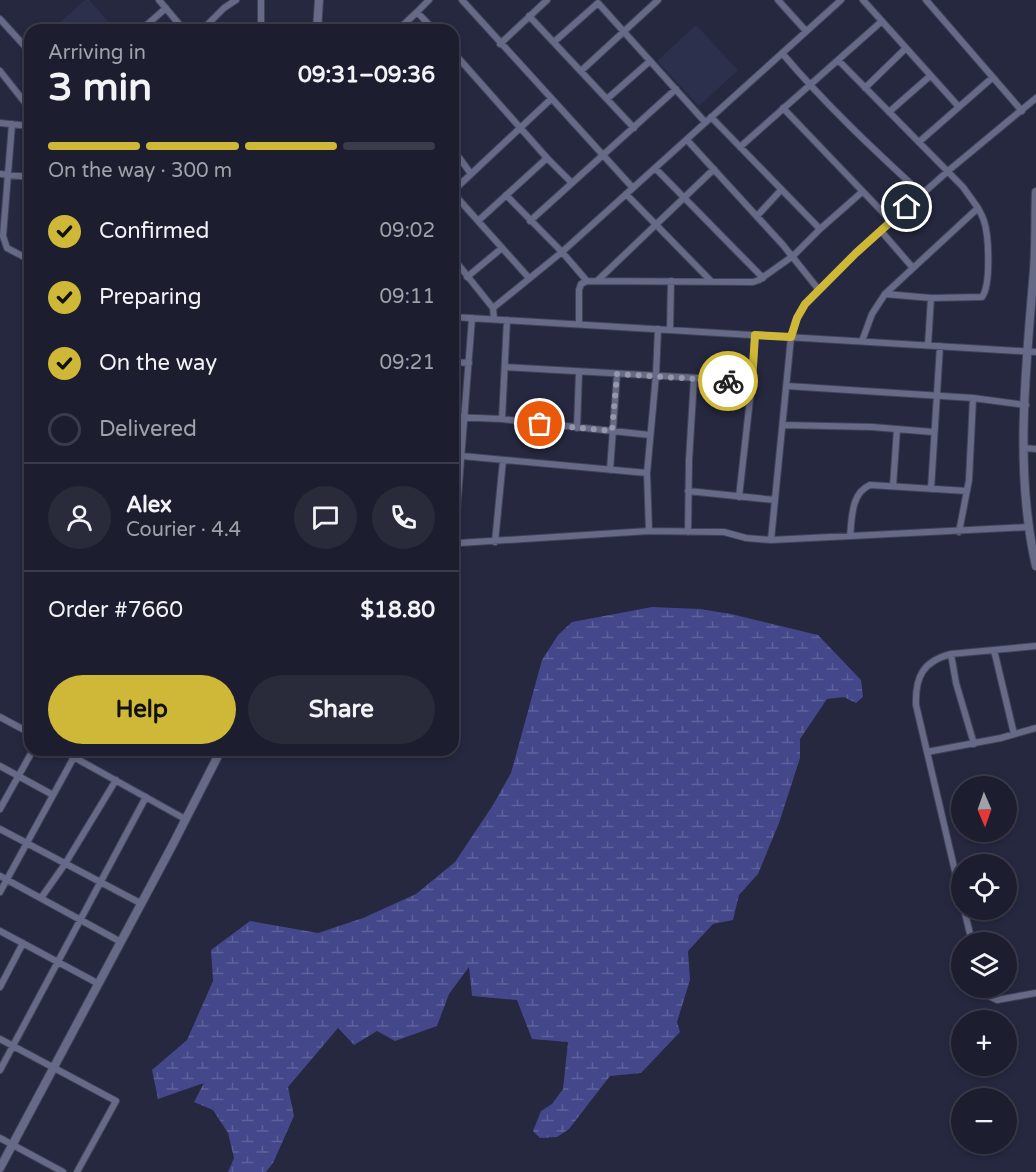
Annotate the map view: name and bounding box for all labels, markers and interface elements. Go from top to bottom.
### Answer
text: Arriving in [48,41,146,65]
text: 09:31–09:36 [298,62,435,88]
text: 3 min [48,64,152,111]
text: On the way · 300 m [48,159,232,183]
pin [881,181,932,232]
icon: home [890,190,923,223]
icon: check [48,215,81,248]
text: Confirmed [99,218,209,244]
text: 09:02 [380,219,435,243]
icon: check [48,281,81,314]
text: Preparing [99,284,202,310]
text: 09:11 [380,285,435,309]
icon: check [48,347,81,380]
text: On the way [99,350,217,376]
text: 09:21 [380,351,435,375]
courier [698,351,758,411]
icon: bike [712,365,745,398]
pin [514,398,565,449]
icon: bag [523,407,556,440]
text: Delivered [99,416,197,442]
button: person [48,486,111,549]
button: chat [294,486,357,549]
button: phone [372,486,435,549]
text: Alex [126,492,172,518]
text: Courier · 4.4 [126,518,241,542]
text: Order #7660 [48,597,183,623]
text: $18.80 [361,597,435,623]
button: Help [48,675,236,744]
button: Share [248,675,435,744]
north arrow [951,776,1017,842]
map controls [951,776,1017,1154]
button: locate [951,854,1017,920]
button: layers [951,932,1017,998]
button: + [951,1010,1017,1076]
button: − [951,1088,1017,1154]

